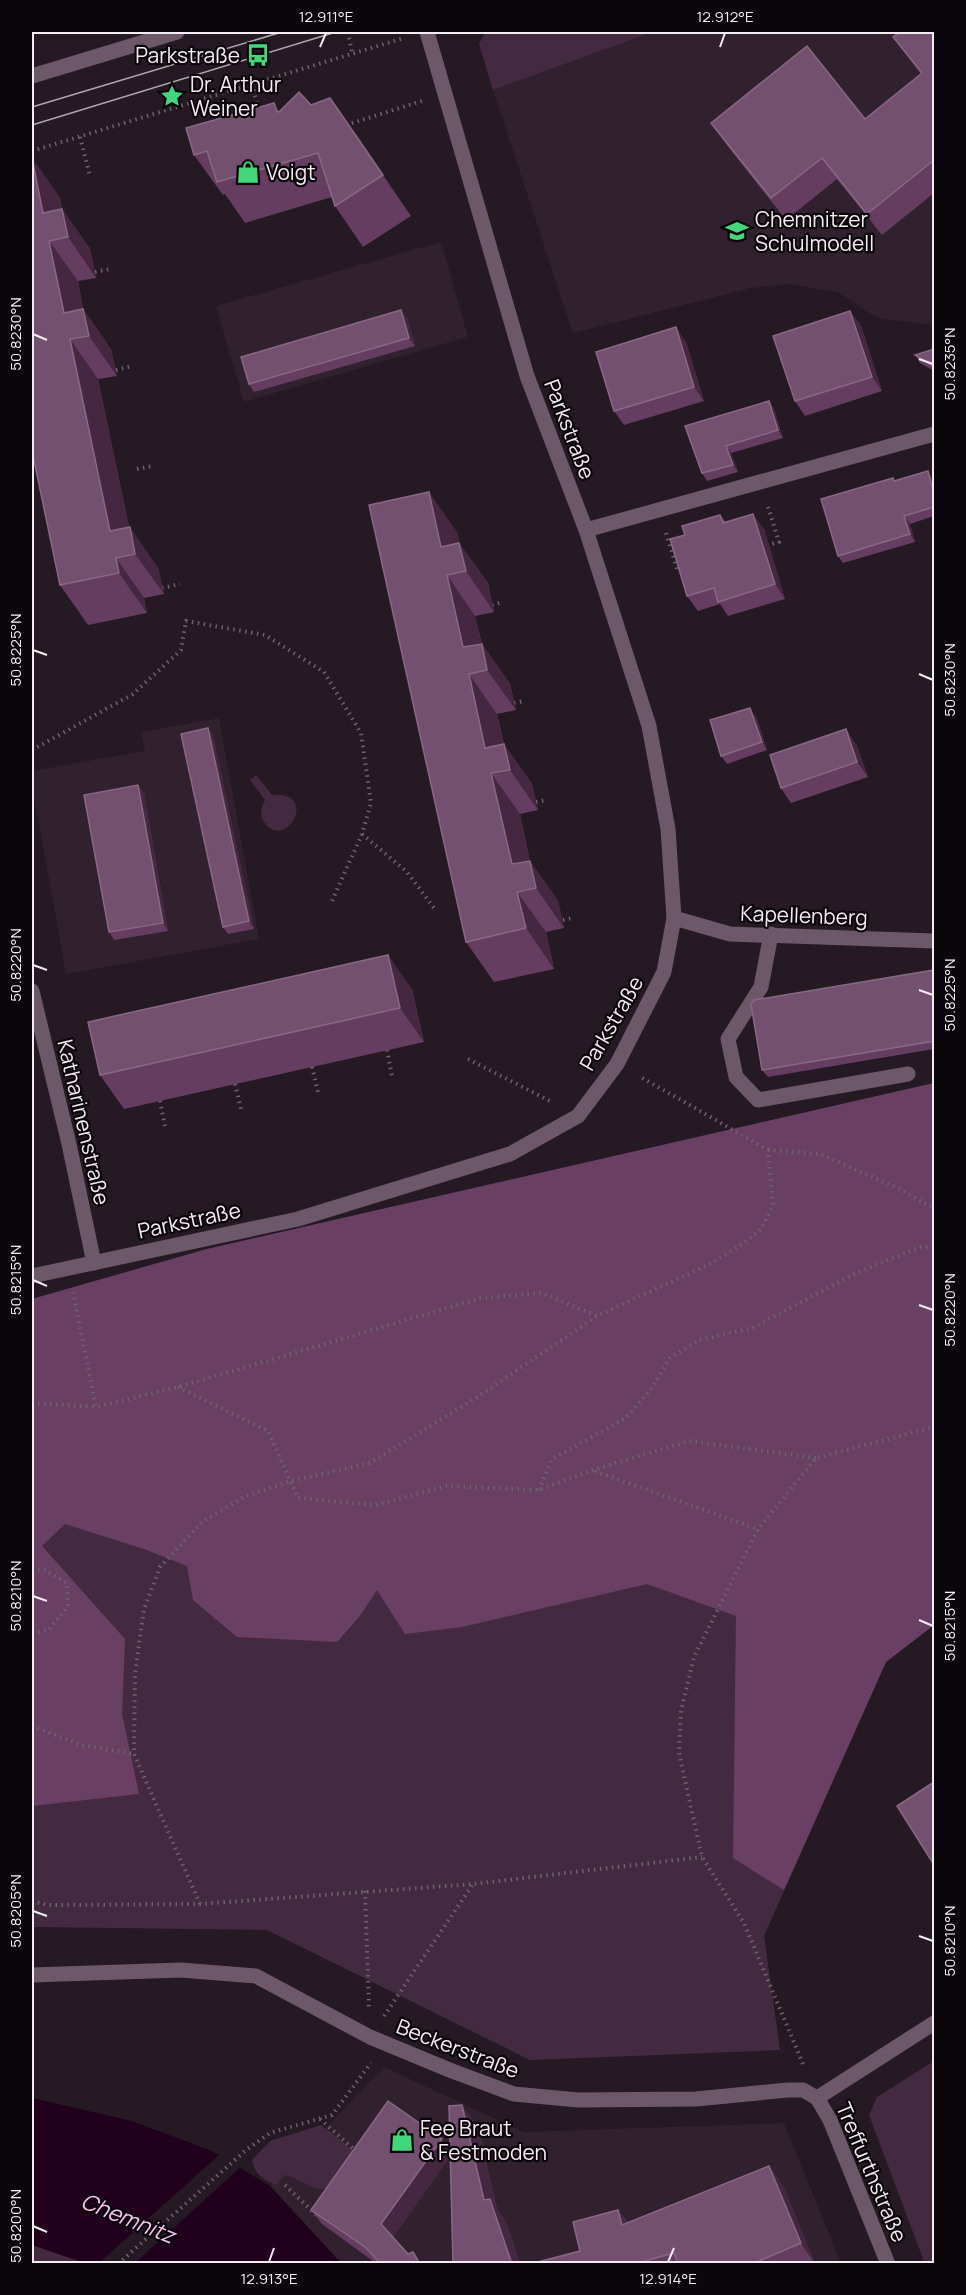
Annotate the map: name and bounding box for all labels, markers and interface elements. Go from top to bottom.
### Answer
text: 12.911°E [299,6,353,27]
text: 12.912°E [696,6,754,27]
place label: Parkstraße [135,41,240,69]
bus stop icon: Parkstraße [245,42,271,68]
place label: Dr. Arthur Weiner [190,70,282,122]
place icon: Dr. Arthur Weiner [159,83,185,109]
place label: Voigt [266,158,316,186]
shop icon: Voigt [235,159,261,185]
place label: Chemnitzer Schulmodell [755,205,874,257]
school or university icon: Chemnitzer Schulmodell [724,218,750,244]
text: 50.8230°N [5,297,26,371]
text: 50.8235°N [939,328,960,400]
street label: Parkstraße [538,375,602,483]
text: 50.8225°N [5,613,26,687]
text: 50.8230°N [939,643,960,717]
street label: Kapellenberg [740,899,868,931]
text: 50.8220°N [5,928,26,1002]
text: 50.8225°N [939,958,960,1032]
street label: Parkstraße [573,971,649,1075]
street label: Katharinenstraße [51,1036,117,1208]
street label: Parkstraße [135,1195,243,1245]
text: 50.8215°N [5,1245,26,1315]
text: 50.8220°N [939,1273,960,1347]
text: 50.8210°N [5,1561,26,1631]
text: 50.8215°N [939,1591,960,1661]
text: 50.8205°N [5,1874,26,1948]
text: 50.8210°N [939,1906,960,1976]
street label: Beckerstraße [393,2012,523,2084]
street label: Treffurthstraße [830,2098,914,2246]
place label: Fee Braut & Festmoden [420,2114,547,2166]
shop icon: Fee Braut & Festmoden [389,2127,415,2153]
water label: Chemnitz [77,2186,182,2251]
text: 50.8200°N [5,2189,26,2263]
text: 12.913°E [241,2268,297,2289]
text: 12.914°E [639,2268,697,2289]

